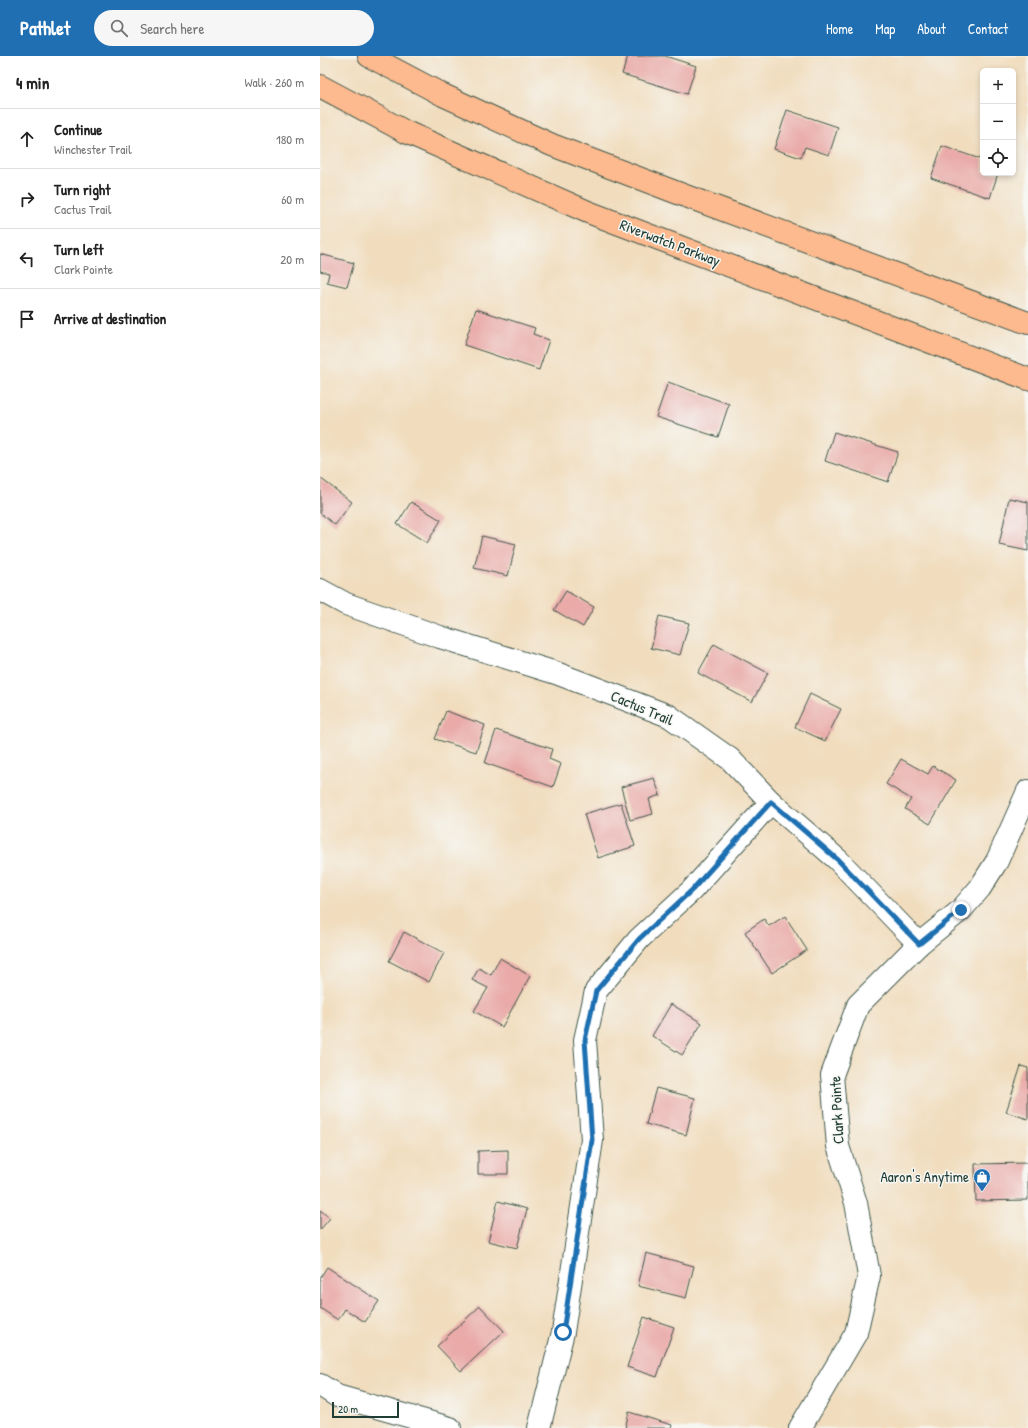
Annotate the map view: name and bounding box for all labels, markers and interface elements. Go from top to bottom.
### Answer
search box [94,10,374,46]
text: Pathlet [20,15,70,41]
icon: search [108,17,130,39]
text: Search here [140,18,204,39]
text: Home [826,19,853,38]
text: Map [875,19,895,38]
text: About [917,19,946,38]
text: Contact [968,19,1008,38]
map controls [980,68,1016,176]
button: + [980,68,1016,104]
text: 4 min [16,71,49,94]
text: Walk · 260 m [245,73,304,91]
button: − [980,104,1016,140]
text: Continue [54,119,102,140]
icon: ahead [16,128,38,150]
text: 180 m [276,130,304,148]
text: Winchester Trail [54,140,132,158]
button: locate [980,140,1016,176]
text: Turn right [54,179,110,200]
icon: right [16,188,38,210]
text: 60 m [281,190,304,208]
text: Cactus Trail [54,200,112,218]
street label: Riverwatch Parkway [617,214,723,271]
text: Turn left [54,239,104,260]
icon: left [16,248,38,270]
text: 20 m [280,250,304,268]
text: Clark Pointe [54,260,113,278]
icon: arrive [16,308,38,330]
text: Arrive at destination [54,308,166,329]
street label: Cactus Trail [608,685,677,730]
route end [952,901,970,919]
street label: Clark Pointe [824,1075,849,1145]
place label: Aaron's Anytime [880,1166,969,1187]
shop icon: Aaron's Anytime [972,1167,992,1192]
route start [554,1323,572,1341]
scale bar [332,1400,399,1419]
text: 20 m [338,1402,358,1416]

